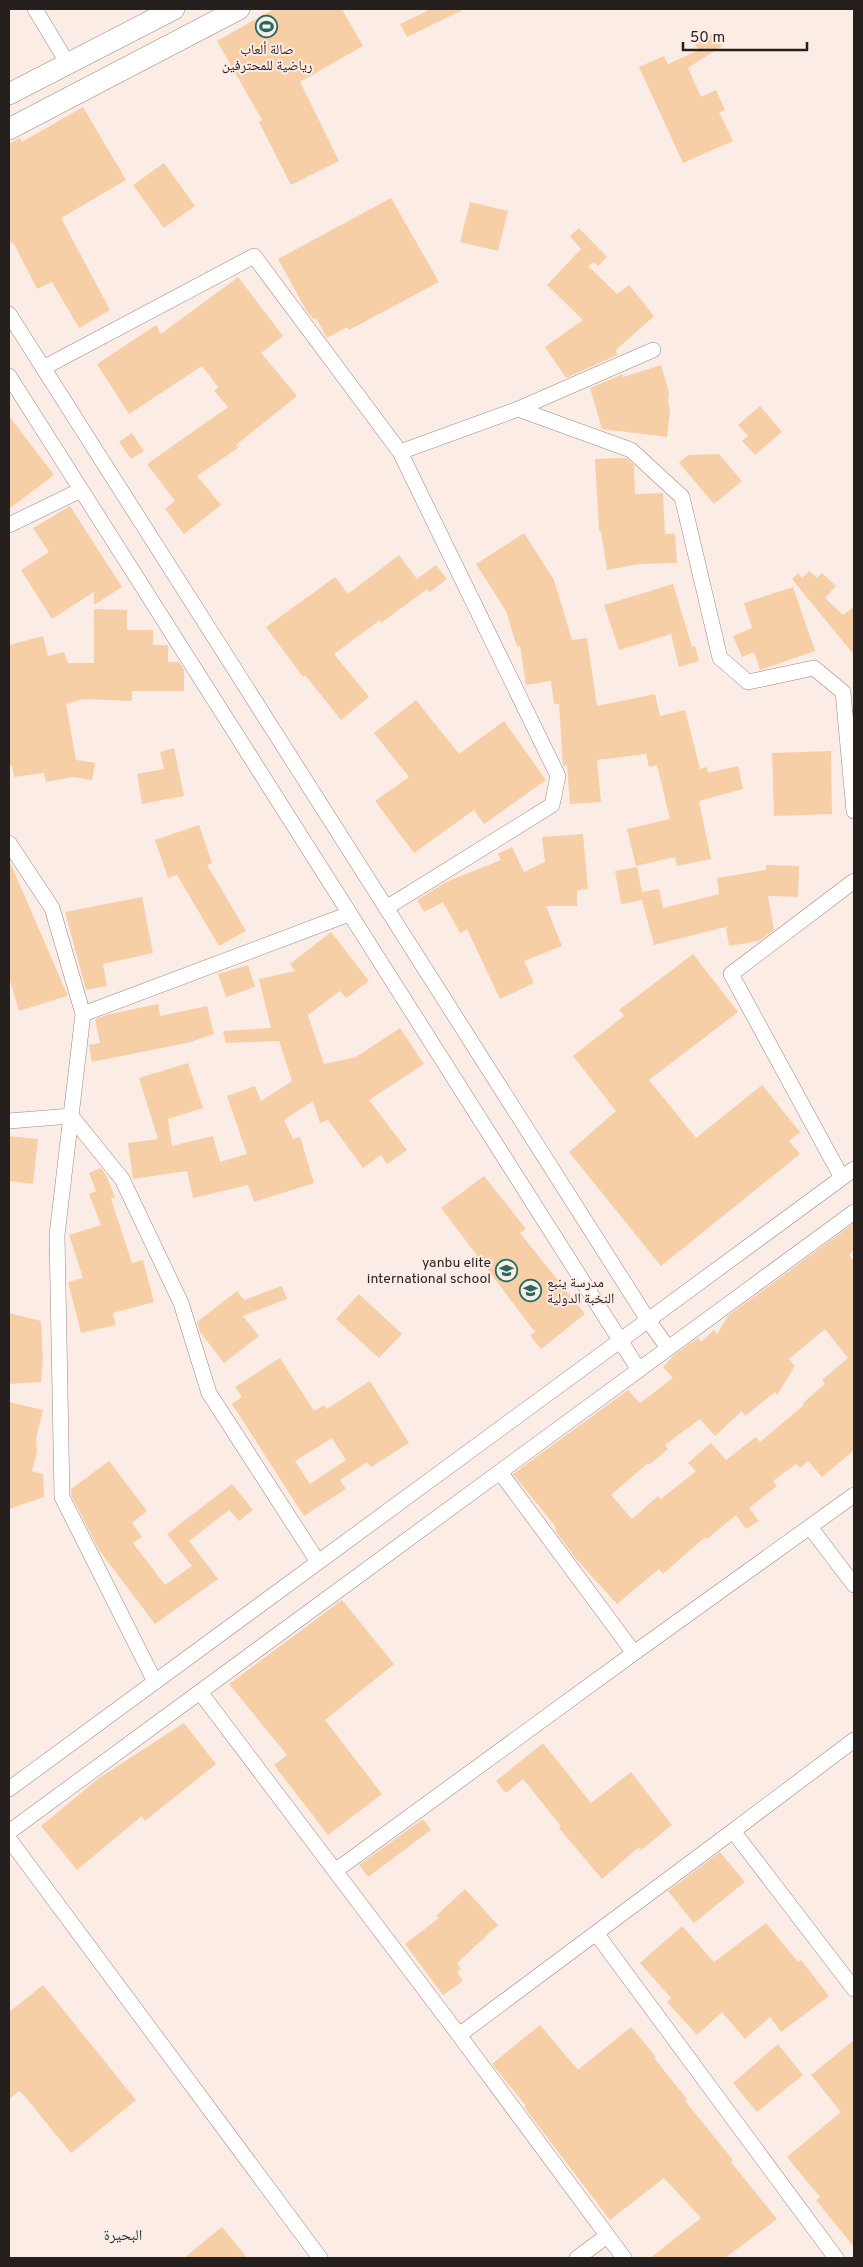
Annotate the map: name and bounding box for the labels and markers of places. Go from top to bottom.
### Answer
sports icon: صالة ألعاب رياضية للمحترفين [255,15,279,39]
place label: صالة ألعاب رياضية للمحترفين [222,41,312,75]
place label: yanbu elite international school [367,1255,491,1288]
school or university icon: yanbu elite international school [495,1259,519,1283]
place label: مدرسة ينبع النخبة الدولية [547,1275,614,1308]
school or university icon: مدرسة ينبع النخبة الدولية [519,1279,543,1303]

